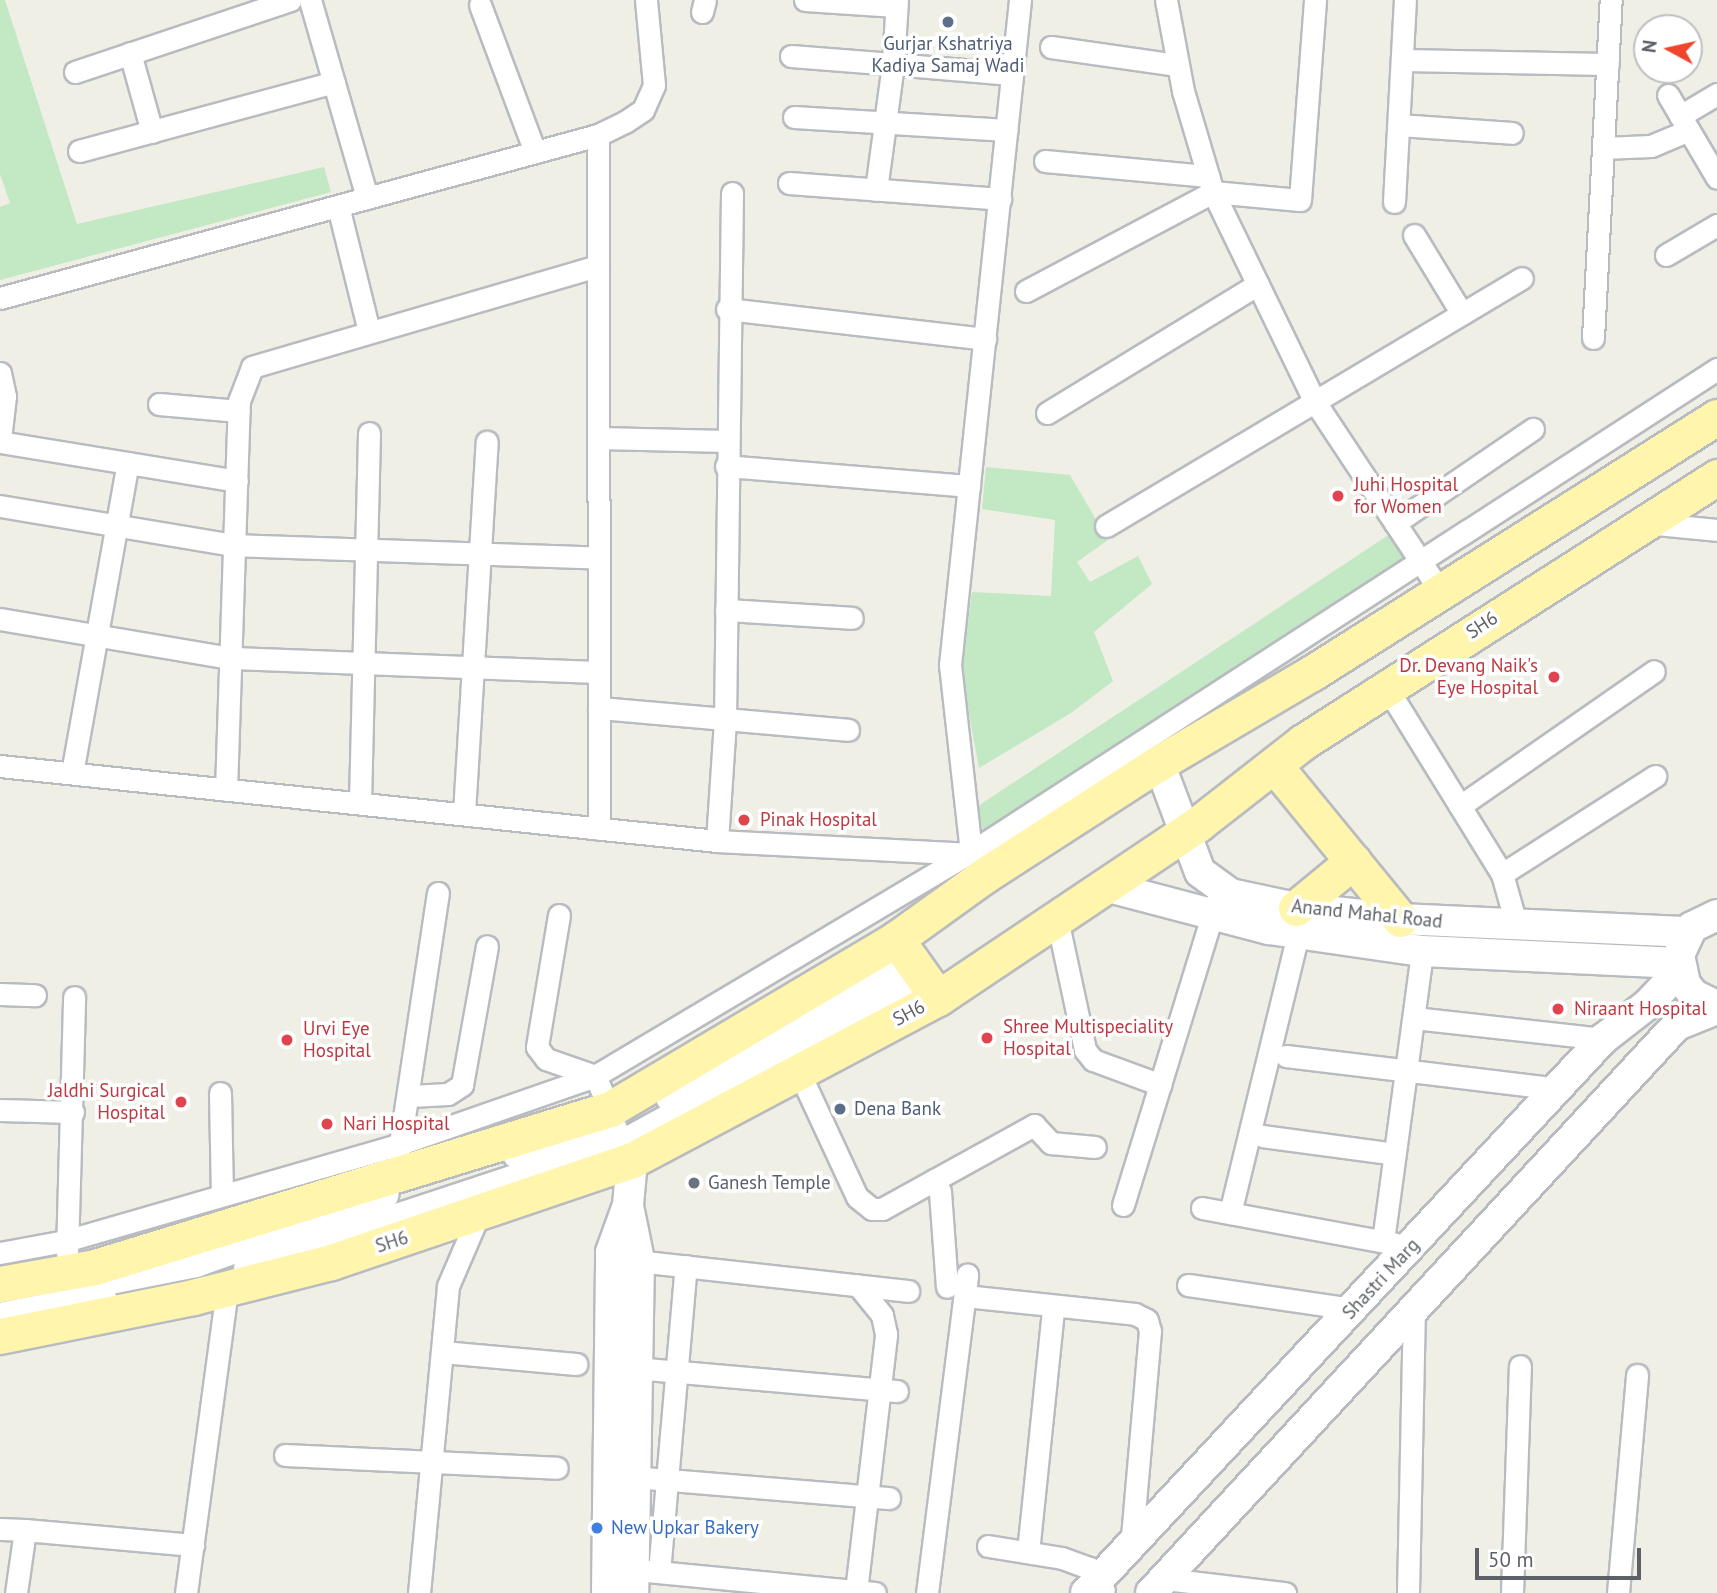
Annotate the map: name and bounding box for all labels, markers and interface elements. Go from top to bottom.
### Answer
marker: Gurjar Kshatriya Kadiya Samaj Wadi [940,14,956,30]
north arrow [1633,14,1703,84]
place label: Gurjar Kshatriya Kadiya Samaj Wadi [871,33,1025,77]
text: N [1636,39,1662,54]
place label: Juhi Hospital for Women [1354,474,1458,518]
marker: Juhi Hospital for Women [1328,486,1348,506]
street label: SH6 [1462,606,1502,644]
place label: Dr. Devang Naik's Eye Hospital [1398,655,1538,699]
marker: Dr. Devang Naik's Eye Hospital [1544,667,1564,687]
place label: Pinak Hospital [760,809,877,831]
marker: Pinak Hospital [734,810,754,830]
street label: Anand Mahal Road [1290,895,1444,933]
street label: SH6 [889,995,929,1031]
place label: Niraant Hospital [1574,998,1707,1020]
marker: Niraant Hospital [1548,999,1568,1019]
place label: Shree Multispeciality Hospital [1003,1016,1173,1060]
place label: Urvi Eye Hospital [303,1018,371,1062]
marker: Shree Multispeciality Hospital [977,1028,997,1048]
marker: Urvi Eye Hospital [277,1030,297,1050]
place label: Jaldhi Surgical Hospital [48,1080,165,1124]
marker: Jaldhi Surgical Hospital [171,1092,191,1112]
place label: Dena Bank [854,1098,941,1120]
marker: Dena Bank [832,1101,848,1117]
place label: Nari Hospital [343,1113,450,1135]
marker: Nari Hospital [317,1114,337,1134]
place label: Ganesh Temple [708,1172,831,1194]
marker: Ganesh Temple [686,1175,702,1191]
street label: SH6 [373,1226,411,1258]
street label: Shastri Marg [1338,1234,1424,1324]
place label: New Upkar Bakery [611,1517,759,1539]
marker: New Upkar Bakery [589,1520,605,1536]
scale bar [1479,1534,1645,1578]
text: 50 m [1488,1546,1534,1573]

